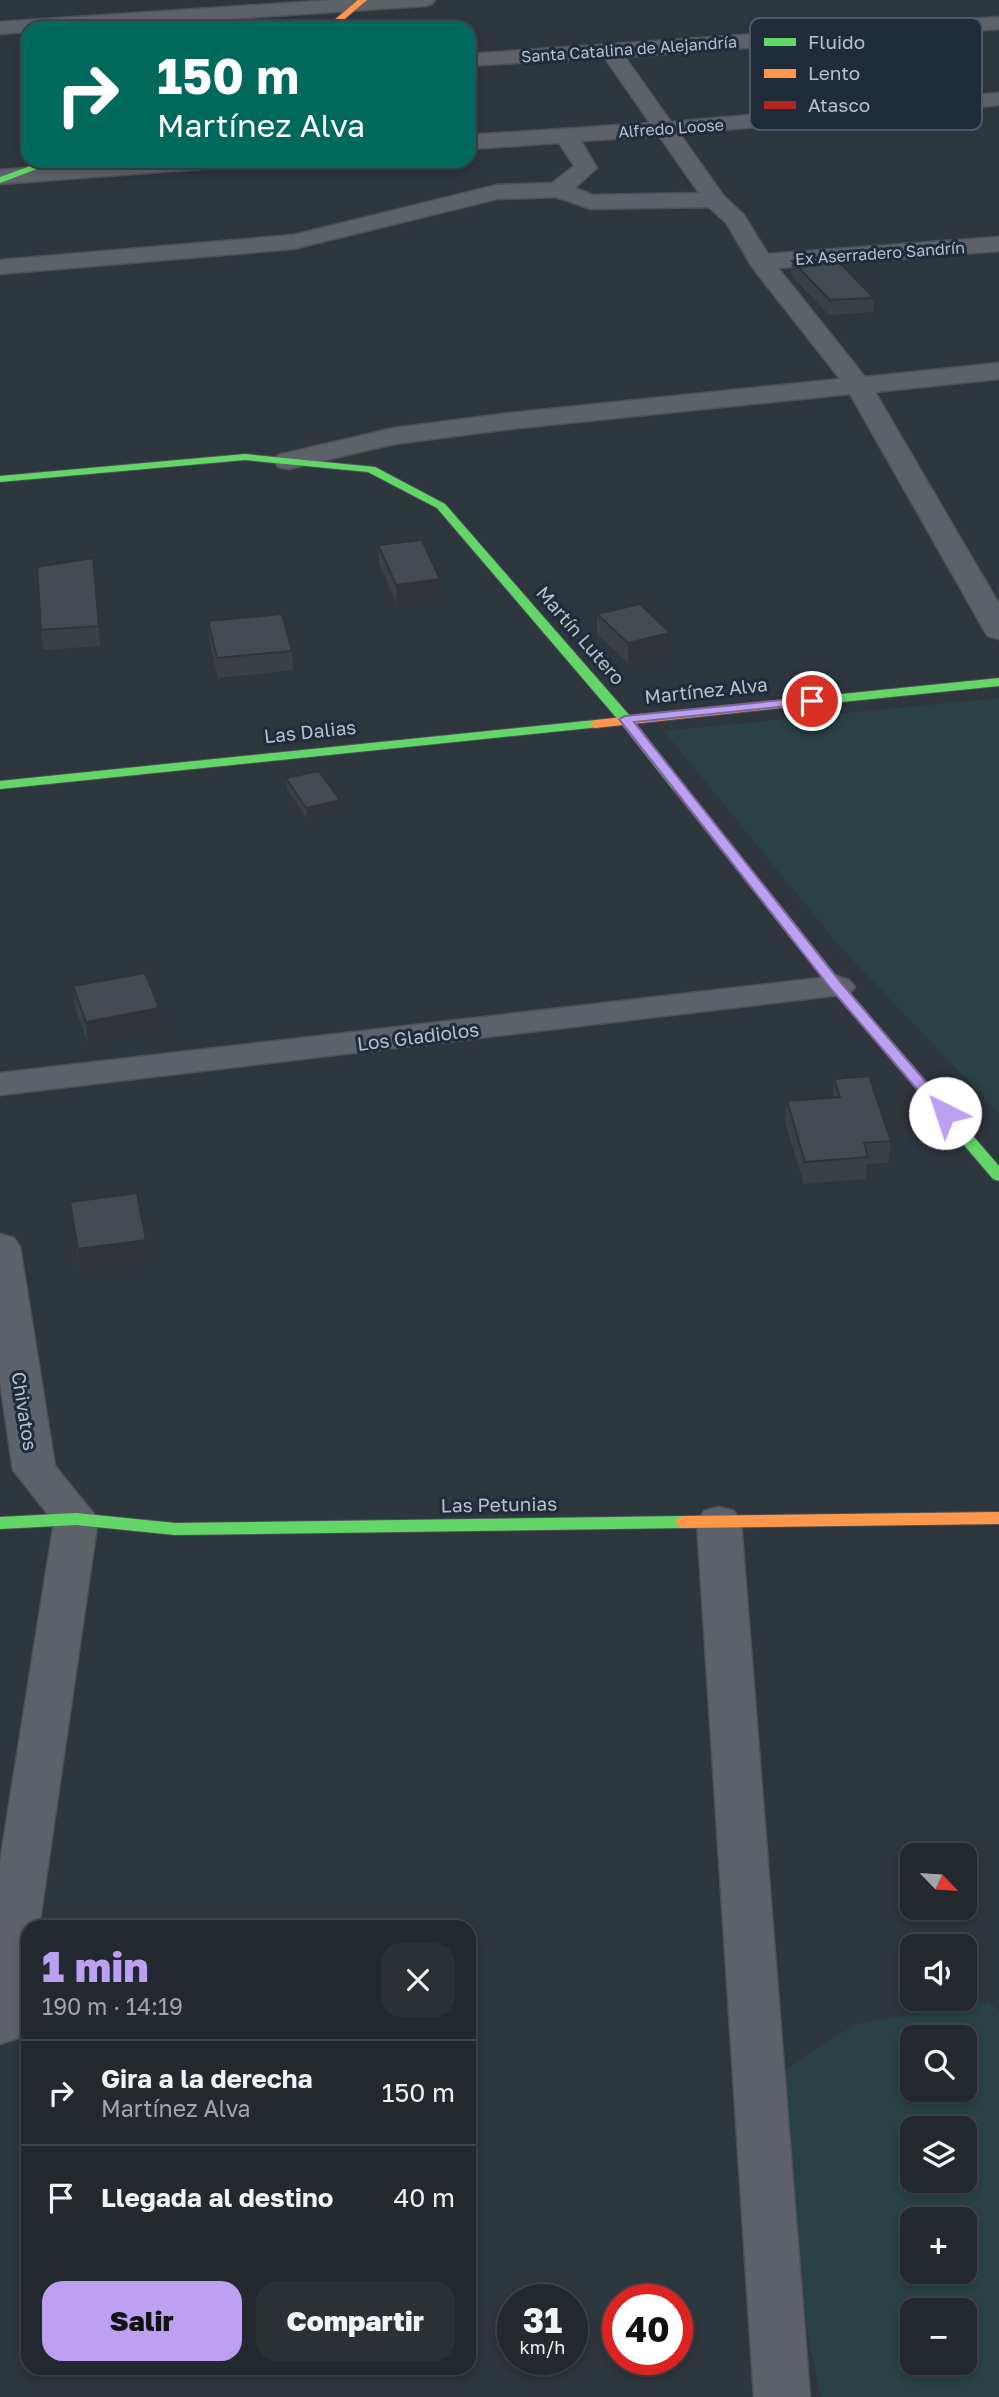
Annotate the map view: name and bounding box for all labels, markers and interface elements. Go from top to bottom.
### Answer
legend [750,18,982,130]
text: Fluido [808,30,865,53]
street label: Santa Catalina de Alejandría [520,31,738,67]
text: 150 m [157,46,299,105]
icon: right [42,49,133,140]
text: Lento [808,61,860,84]
text: Atasco [808,93,870,116]
text: Martínez Alva [157,106,365,144]
street label: Alfredo Loose [618,114,724,142]
street label: Ex Aserradero Sandrín [794,237,966,269]
street label: Martín Lutero [532,581,630,689]
pin [782,671,842,731]
street label: Martínez Alva [643,672,769,708]
icon: arrive [793,682,831,720]
street label: Las Dalias [263,715,357,747]
street label: Los Gladiolos [356,1017,480,1055]
position arrow [908,1076,982,1150]
street label: Chivatos [7,1370,43,1452]
street label: Las Petunias [441,1491,557,1517]
north arrow [900,1843,976,1920]
map controls [900,1843,977,2375]
button: sound [900,1934,977,2011]
text: 1 min [42,1941,149,1991]
button: close [381,1943,455,2017]
text: 190 m · 14:19 [42,1992,183,2020]
button: search [900,2025,977,2102]
text: Gira a la derecha [101,2063,313,2094]
icon: right [42,2074,80,2112]
text: 150 m [382,2077,455,2108]
text: Martínez Alva [101,2094,251,2122]
button: layers [900,2116,977,2193]
icon: arrive [42,2179,80,2217]
text: Llegada al destino [101,2182,333,2213]
text: 40 m [394,2182,455,2213]
button: + [900,2207,977,2284]
button: Salir [42,2281,242,2361]
button: Compartir [256,2281,455,2361]
speed limit sign: 40 [602,2284,693,2375]
button: − [900,2298,977,2375]
text: 31 [523,2299,562,2341]
text: km/h [520,2336,565,2358]

